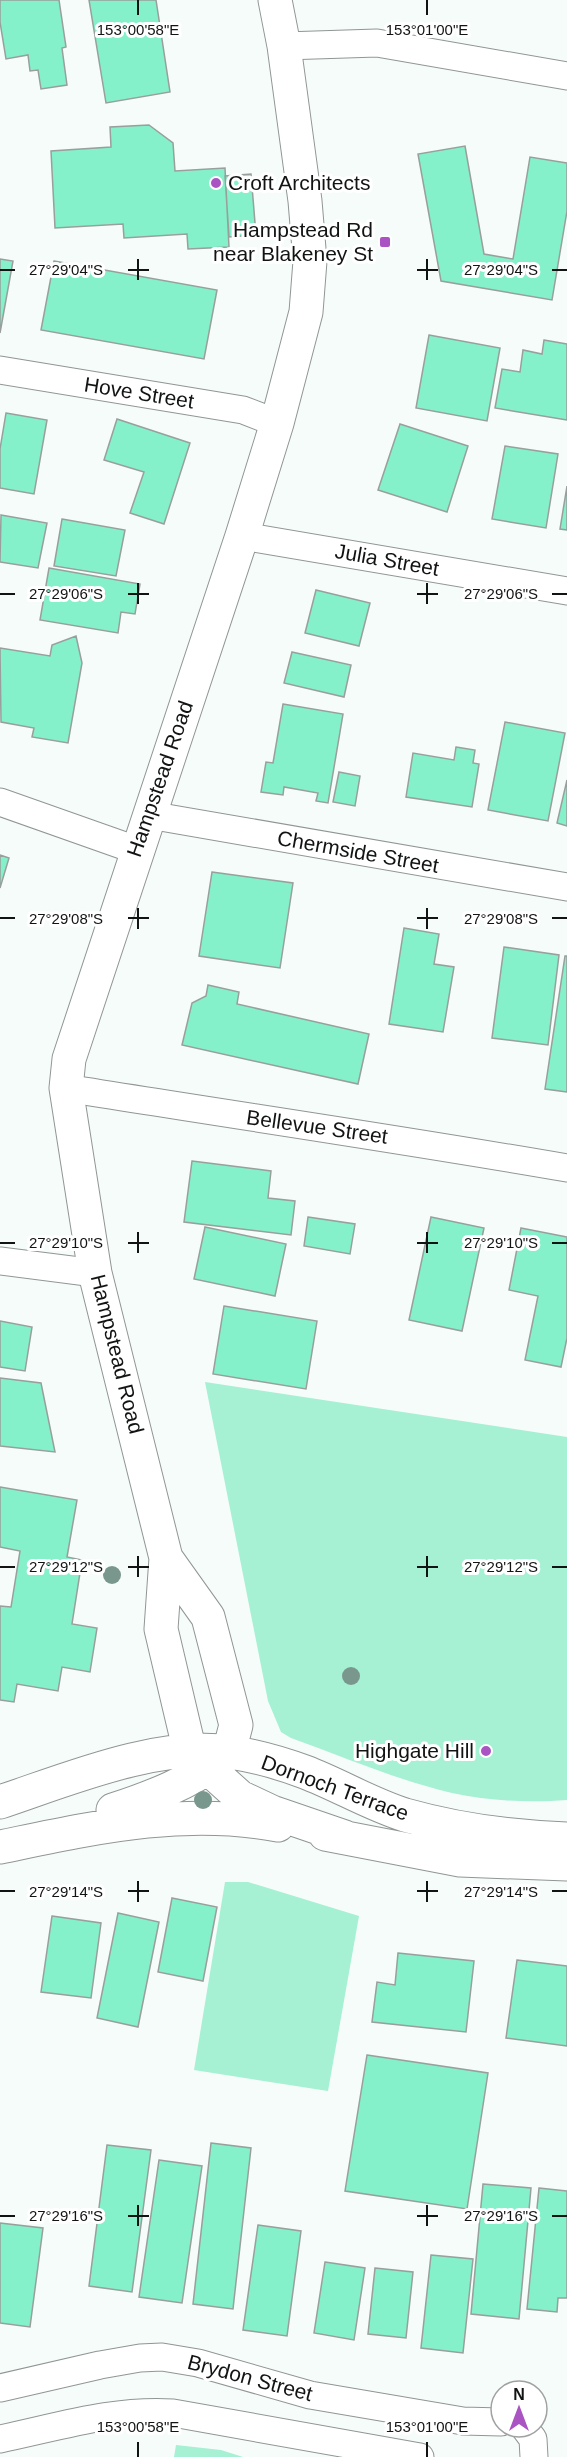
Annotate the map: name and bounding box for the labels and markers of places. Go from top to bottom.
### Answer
place label: Croft Architects [228,171,370,194]
marker: Croft Architects [209,176,223,190]
place label: Hampstead Rd near Blakeney St [213,218,373,265]
marker: Hampstead Rd near Blakeney St [378,235,392,249]
place label: Highgate Hill [355,1739,474,1762]
marker: Highgate Hill [479,1744,493,1758]

